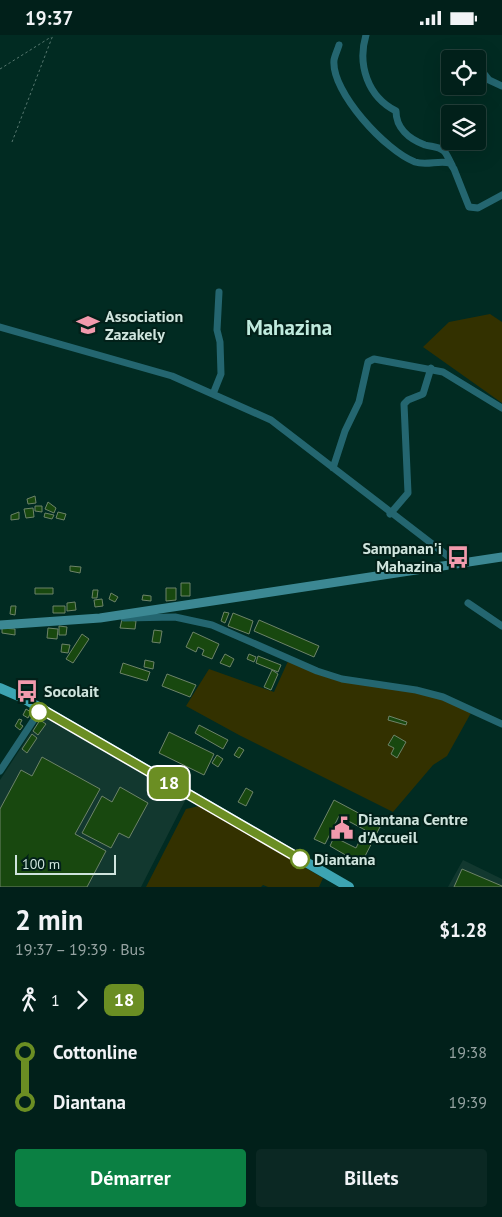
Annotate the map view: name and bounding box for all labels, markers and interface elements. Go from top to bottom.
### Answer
text: 19:37 [25,6,73,30]
map controls [441,50,486,150]
button: locate [441,50,486,95]
button: layers [441,105,486,150]
place label: Association Zazakely [105,306,183,344]
school or university icon: Association Zazakely [75,312,101,338]
district label: Mahazina [246,314,332,341]
place label: Sampanan'i Mahazina [362,538,442,576]
bus stop icon: Sampanan'i Mahazina [445,544,471,570]
bus stop icon: Socolait [14,678,40,704]
place label: Socolait [44,681,99,701]
unlabelled marker [29,702,49,722]
line badge: 18 [146,767,192,799]
text: 18 [159,771,179,794]
place label: Diantana Centre d'Accueil [358,809,468,847]
public building icon: Diantana Centre d'Accueil [329,815,355,841]
marker: Diantana [290,849,310,869]
place label: Diantana [314,849,376,869]
scale bar [15,852,116,875]
text: 100 m [22,855,60,873]
text: 2 min [15,901,83,938]
text: $1.28 [439,918,487,942]
text: 19:37 – 19:39 · Bus [15,939,145,959]
icon: walk [15,986,43,1014]
icon: forward [68,986,96,1014]
text: 18 [114,988,134,1011]
text: 1 [51,990,60,1010]
text: Cottonline [53,1040,137,1064]
text: 19:38 [449,1042,487,1062]
text: Diantana [53,1090,126,1114]
text: 19:39 [449,1092,487,1112]
button: Démarrer [15,1149,246,1207]
button: Billets [256,1149,487,1207]

